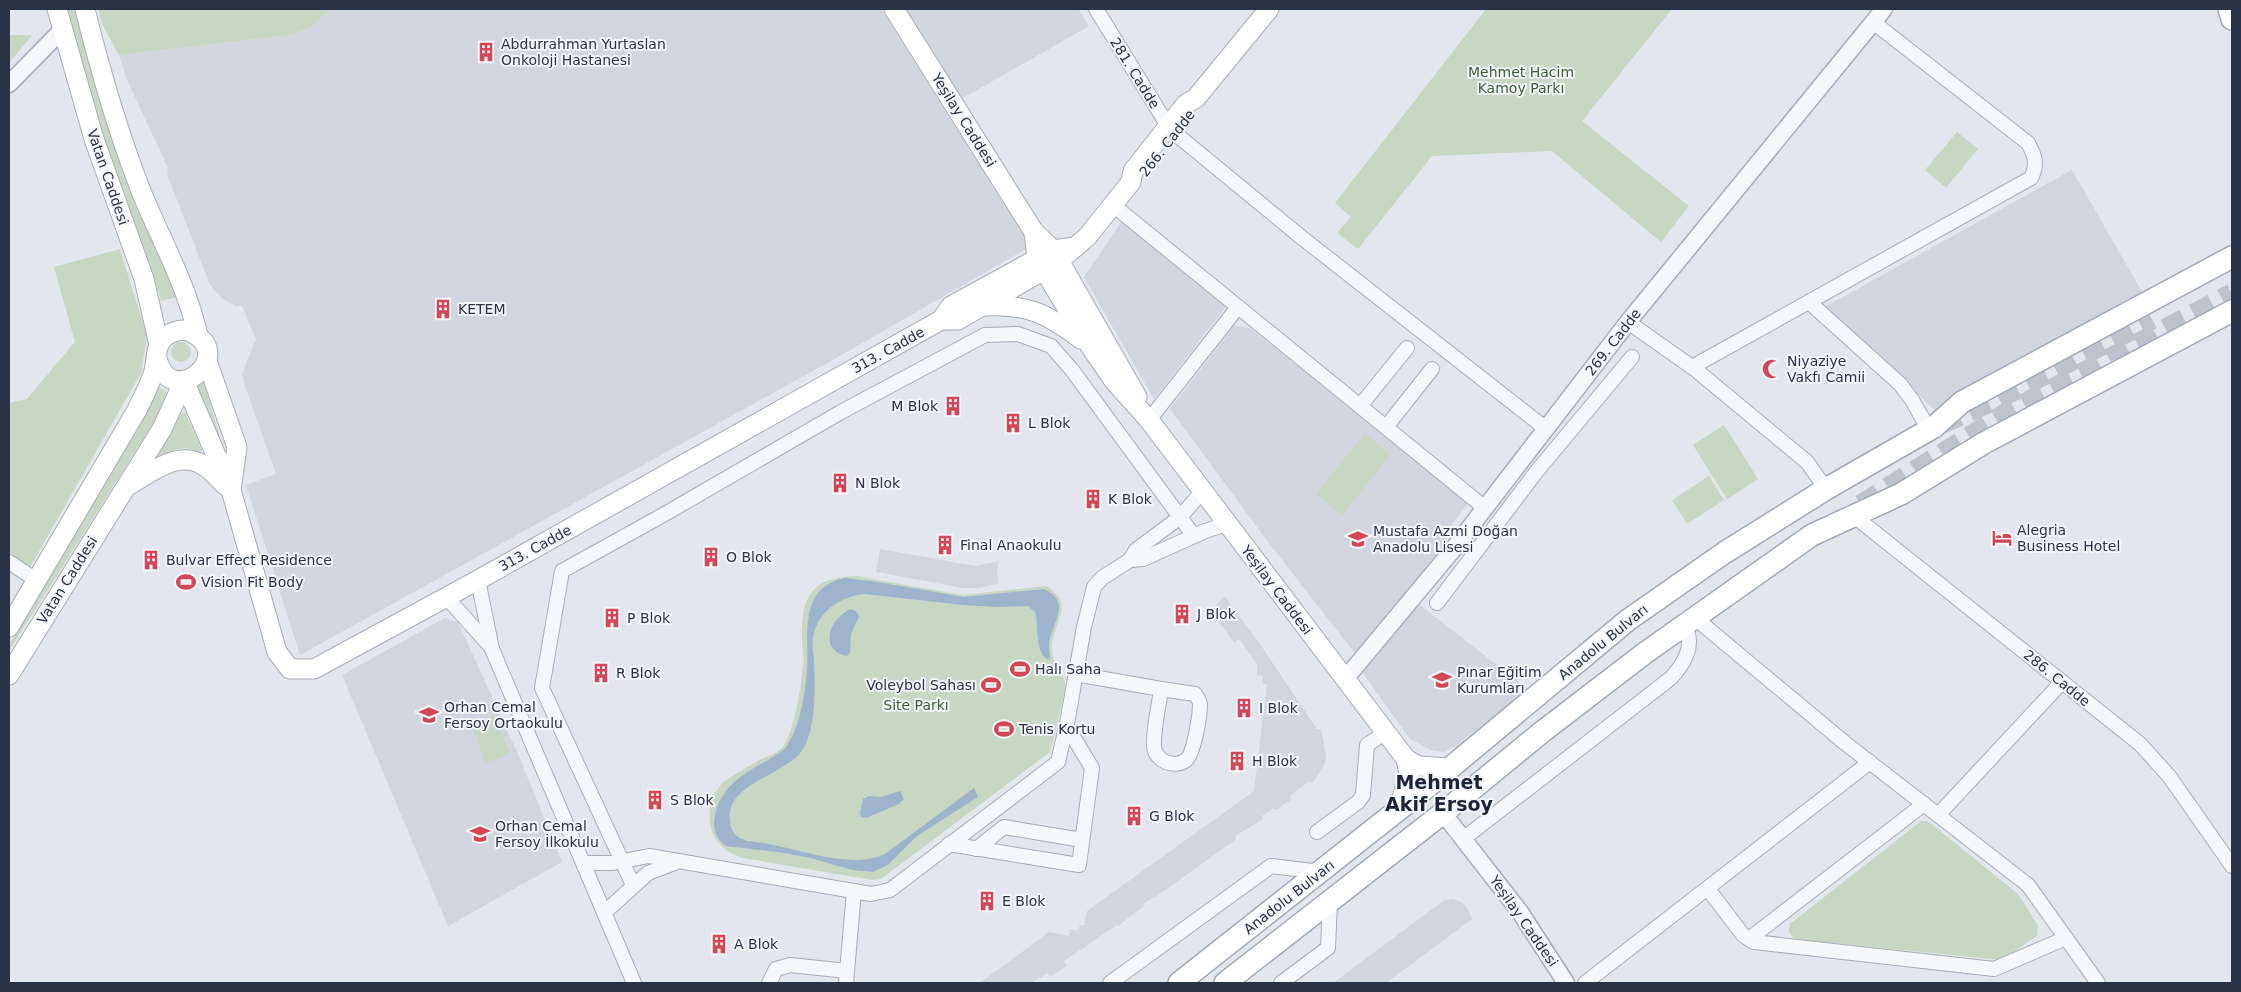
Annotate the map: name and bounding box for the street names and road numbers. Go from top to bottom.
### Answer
street label: 281. Cadde [1107,35,1163,111]
street label: Yeşilay Caddesi [928,69,999,170]
street label: 266. Cadde [1136,106,1198,180]
street label: Vatan Caddesi [84,127,132,227]
street label: 269. Cadde [1582,305,1644,379]
street label: 313. Cadde [849,324,927,376]
street label: 313. Cadde [496,522,574,574]
street label: Vatan Caddesi [34,533,100,627]
street label: Yeşilay Caddesi [1238,541,1316,638]
street label: Anadolu Bulvarı [1555,601,1651,683]
street label: 286. Cadde [2021,646,2093,710]
street label: Anadolu Bulvarı [1241,857,1337,937]
street label: Yeşilay Caddesi [1486,872,1561,970]

